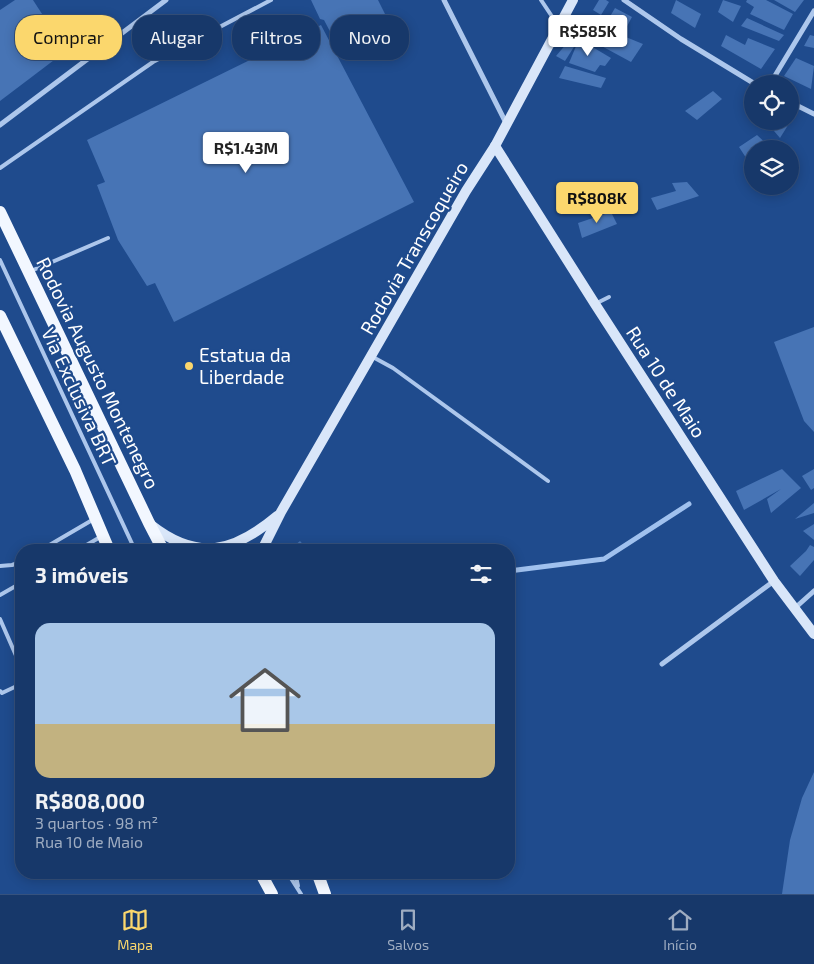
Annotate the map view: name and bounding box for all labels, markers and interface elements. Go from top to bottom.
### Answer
chip: Comprar [15,15,122,60]
chip: Alugar [132,15,222,60]
chip: Filtros [232,15,320,60]
chip: Novo [330,15,409,60]
pin: R$585K [547,15,629,57]
text: R$585K [559,21,617,40]
map controls [744,75,799,195]
button: locate [744,75,799,130]
pin: R$1.43M [200,132,292,174]
text: R$1.43M [214,138,278,157]
button: layers [744,140,799,195]
street label: Rodovia Transcoqueiro [355,157,472,338]
pin: R$808K [556,182,638,224]
text: R$808K [567,188,627,207]
street label: Rodovia Augusto Montenegro [32,253,165,492]
street label: Rua 10 de Maio [622,322,711,442]
street label: Via Exclusiva BRT [37,324,122,470]
place label: Estatua da Liberdade [199,343,291,388]
marker: Estatua da Liberdade [183,360,195,372]
icon: filters [467,560,495,588]
text: 3 imóveis [35,562,128,587]
icon: home [220,655,310,745]
text: R$808,000 [35,788,145,813]
text: 3 quartos · 98 m² [35,813,158,832]
text: Rua 10 de Maio [35,832,143,851]
tab: Mapa [117,906,153,953]
tab: Salvos [387,906,429,953]
tab: Início [663,906,697,953]

